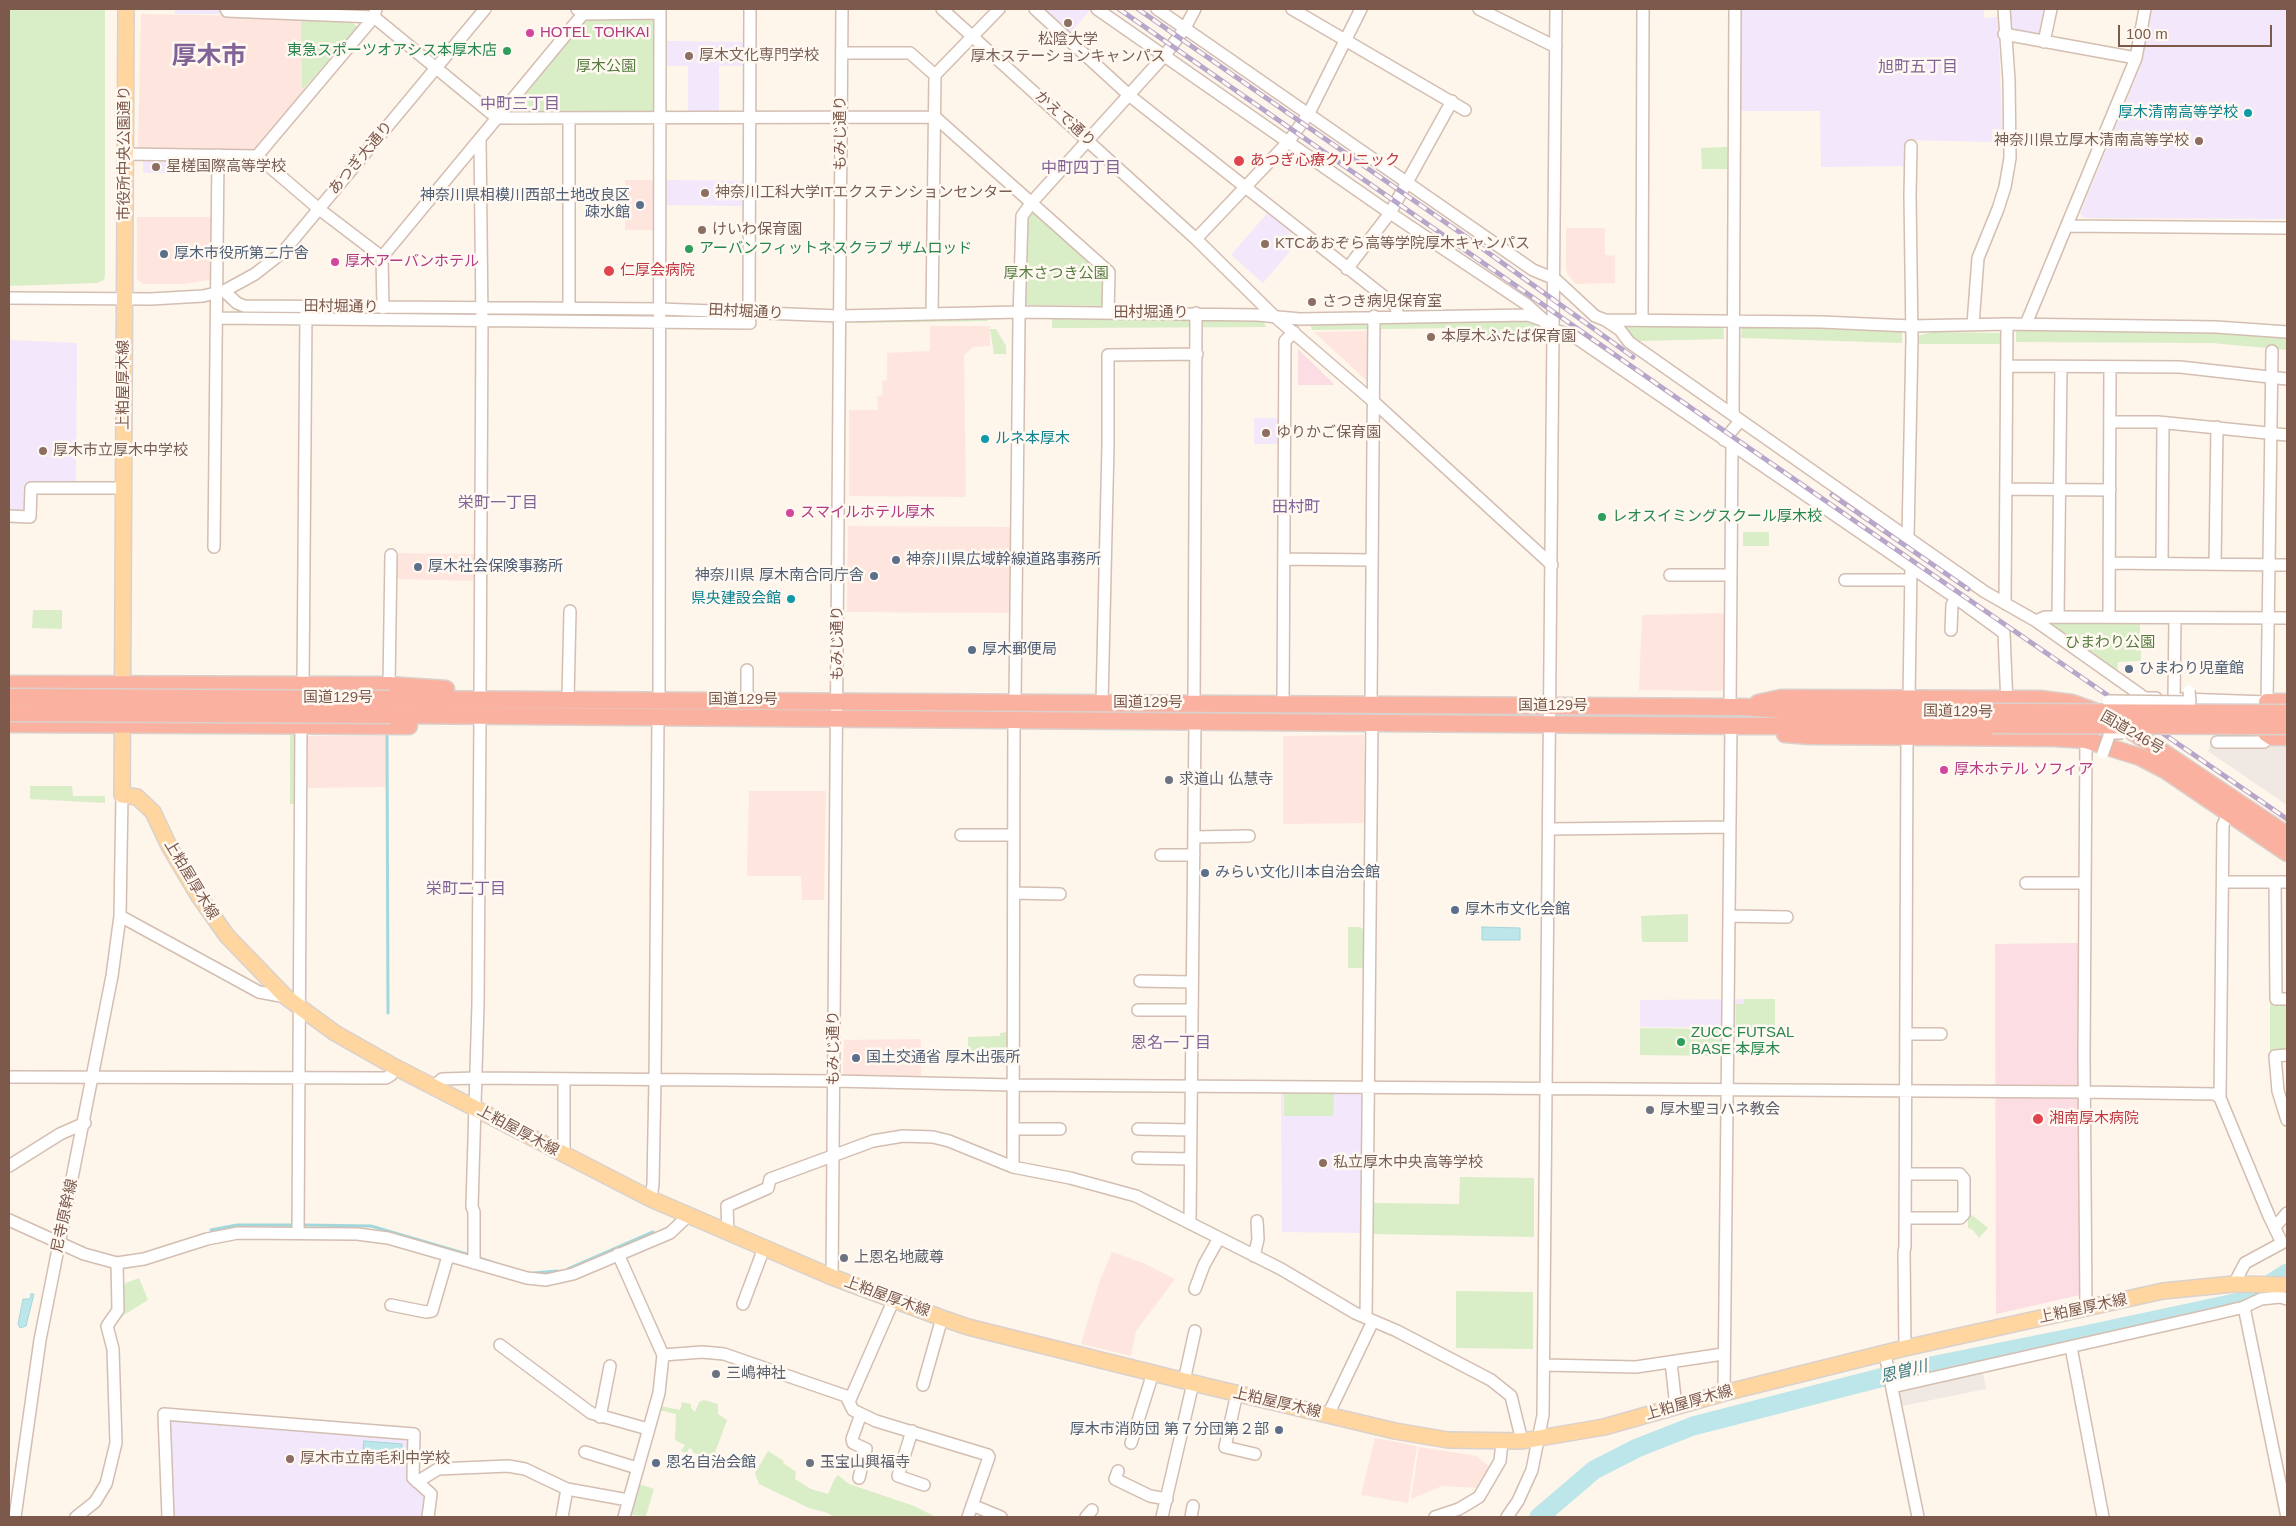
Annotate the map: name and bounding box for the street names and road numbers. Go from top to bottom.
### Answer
street label: 市役所中央公園通り [116,86,134,220]
street label: かえで通り [1031,87,1099,151]
street label: もみじ通り [832,96,850,170]
street label: あつぎ大通り [325,118,397,198]
street label: 田村堀通り [303,297,379,317]
street label: 田村堀通り [708,301,784,323]
street label: 田村堀通り [1114,304,1188,322]
street label: 上粕屋厚木線 [115,340,133,430]
street label: もみじ通り [829,606,847,680]
street label: 国道129号 [303,689,373,707]
street label: 国道129号 [708,691,778,709]
street label: 国道129号 [1113,694,1183,712]
street label: 国道129号 [1518,697,1588,715]
street label: 国道129号 [1923,702,1993,722]
street label: 国道246号 [2097,708,2167,758]
street label: 上粕屋厚木線 [160,837,222,923]
street label: もみじ通り [825,1011,843,1085]
street label: 上粕屋厚木線 [474,1102,562,1160]
street label: 尼寺原幹線 [48,1177,82,1255]
street label: 上粕屋厚木線 [842,1273,932,1321]
street label: 上粕屋厚木線 [2037,1291,2129,1327]
street label: 上粕屋厚木線 [1643,1382,1735,1424]
street label: 上粕屋厚木線 [1231,1384,1323,1422]

